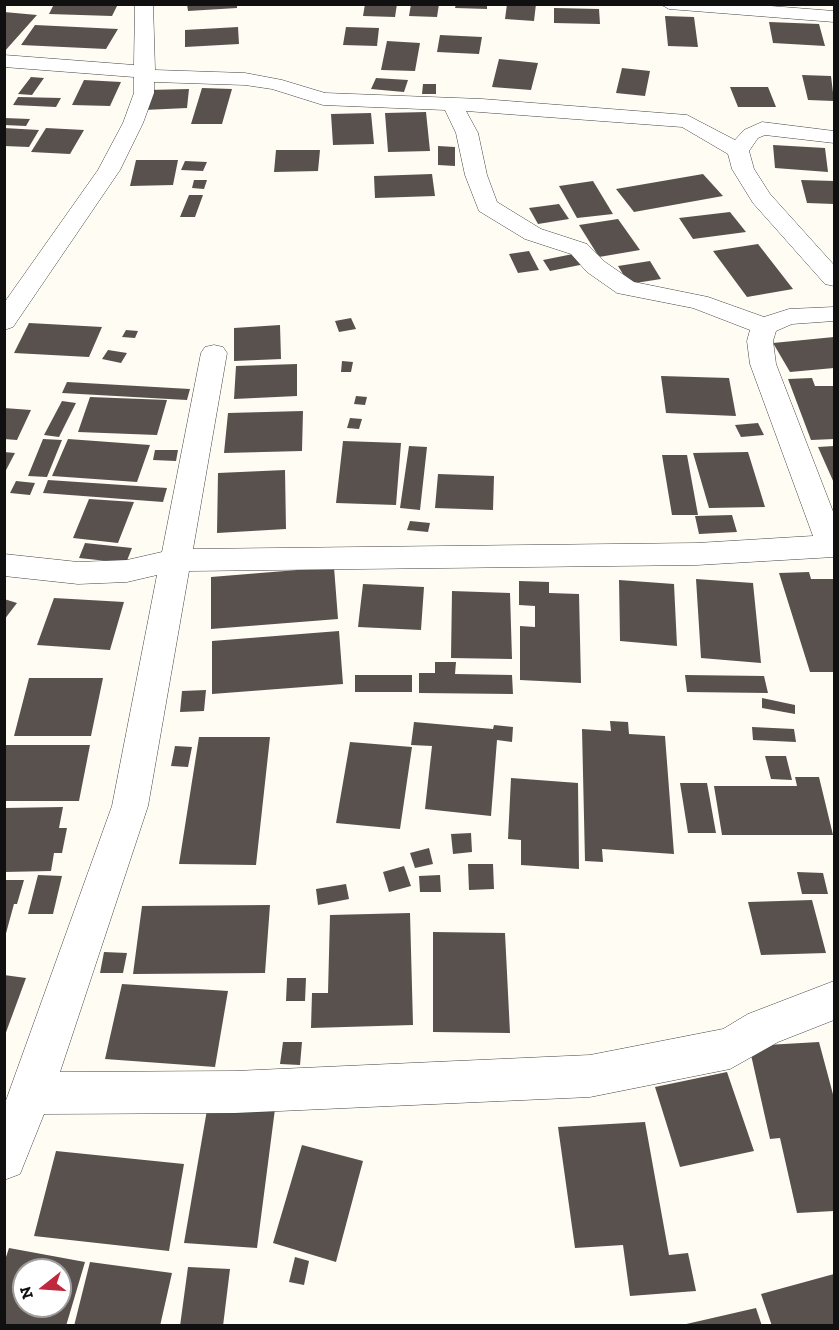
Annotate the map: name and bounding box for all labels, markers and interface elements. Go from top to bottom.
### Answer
north arrow [12,1258,72,1318]
text: N [15,1284,37,1301]

